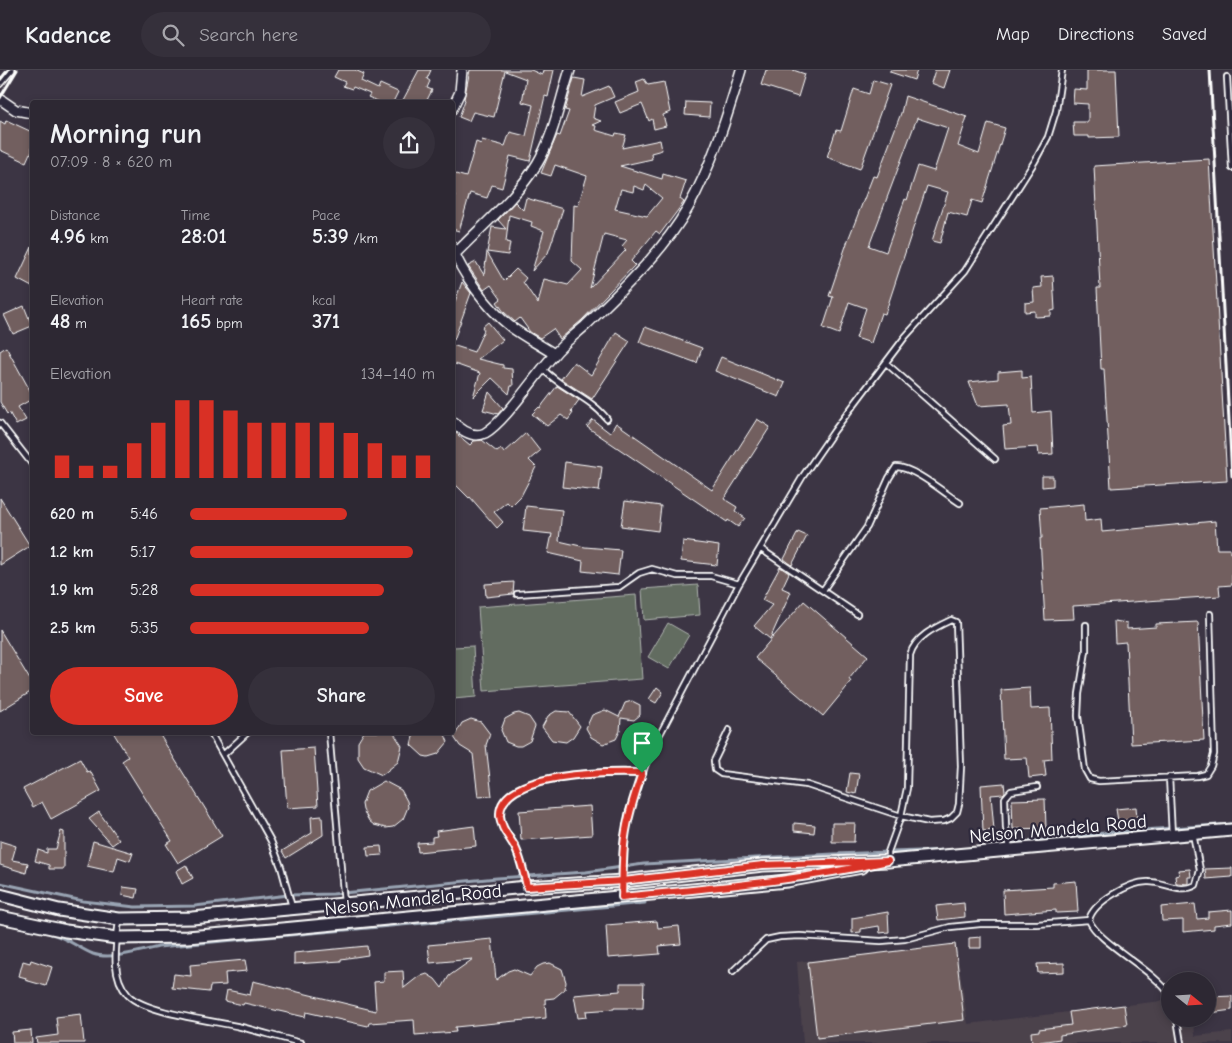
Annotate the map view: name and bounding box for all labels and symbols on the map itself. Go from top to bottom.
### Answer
pin [621,722,663,773]
street label: Nelson Mandela Road [968,810,1148,848]
street label: Nelson Mandela Road [323,880,503,920]
north arrow [1161,972,1216,1028]

